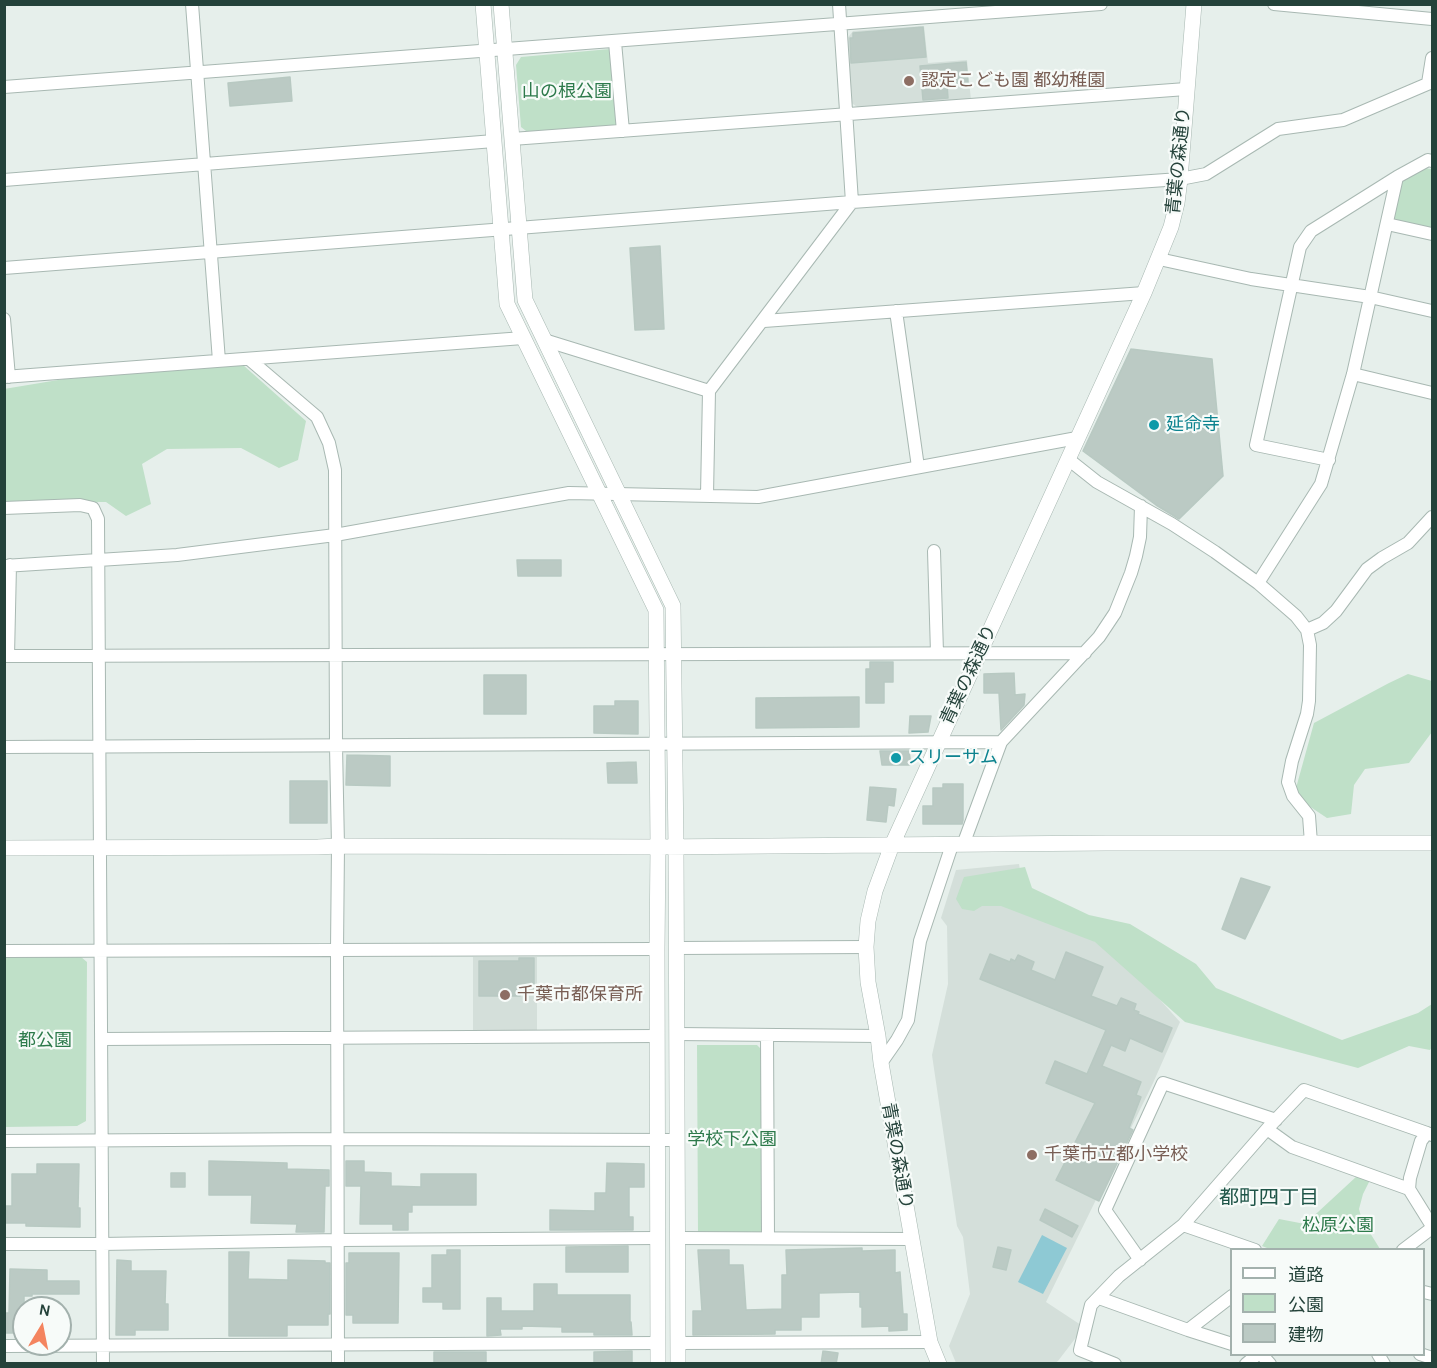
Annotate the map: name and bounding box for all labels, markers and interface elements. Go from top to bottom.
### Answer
place label: 認定こども園 都幼稚園 [921,70,1105,92]
marker: 認定こども園 都幼稚園 [902,74,916,88]
park label: 山の根公園 [522,81,612,103]
street label: 青葉の森通り [1163,106,1195,216]
place label: 延命寺 [1166,414,1220,436]
marker: 延命寺 [1147,418,1161,432]
street label: 青葉の森通り [936,621,1002,729]
place label: スリーサム [908,747,998,769]
marker: スリーサム [889,751,903,765]
place label: 千葉市都保育所 [517,984,643,1006]
marker: 千葉市都保育所 [498,988,512,1002]
park label: 都公園 [18,1030,72,1052]
street label: 青葉の森通り [877,1101,917,1211]
park label: 学校下公園 [687,1129,777,1151]
place label: 千葉市立都小学校 [1044,1144,1188,1166]
marker: 千葉市立都小学校 [1025,1148,1039,1162]
district label: 都町四丁目 [1219,1186,1319,1210]
park label: 松原公園 [1302,1215,1374,1237]
legend [1230,1248,1425,1356]
text: 道路 [1288,1264,1324,1286]
text: 公園 [1288,1294,1324,1316]
north arrow [12,1296,72,1356]
text: N [38,1299,52,1320]
text: 建物 [1288,1324,1324,1346]

